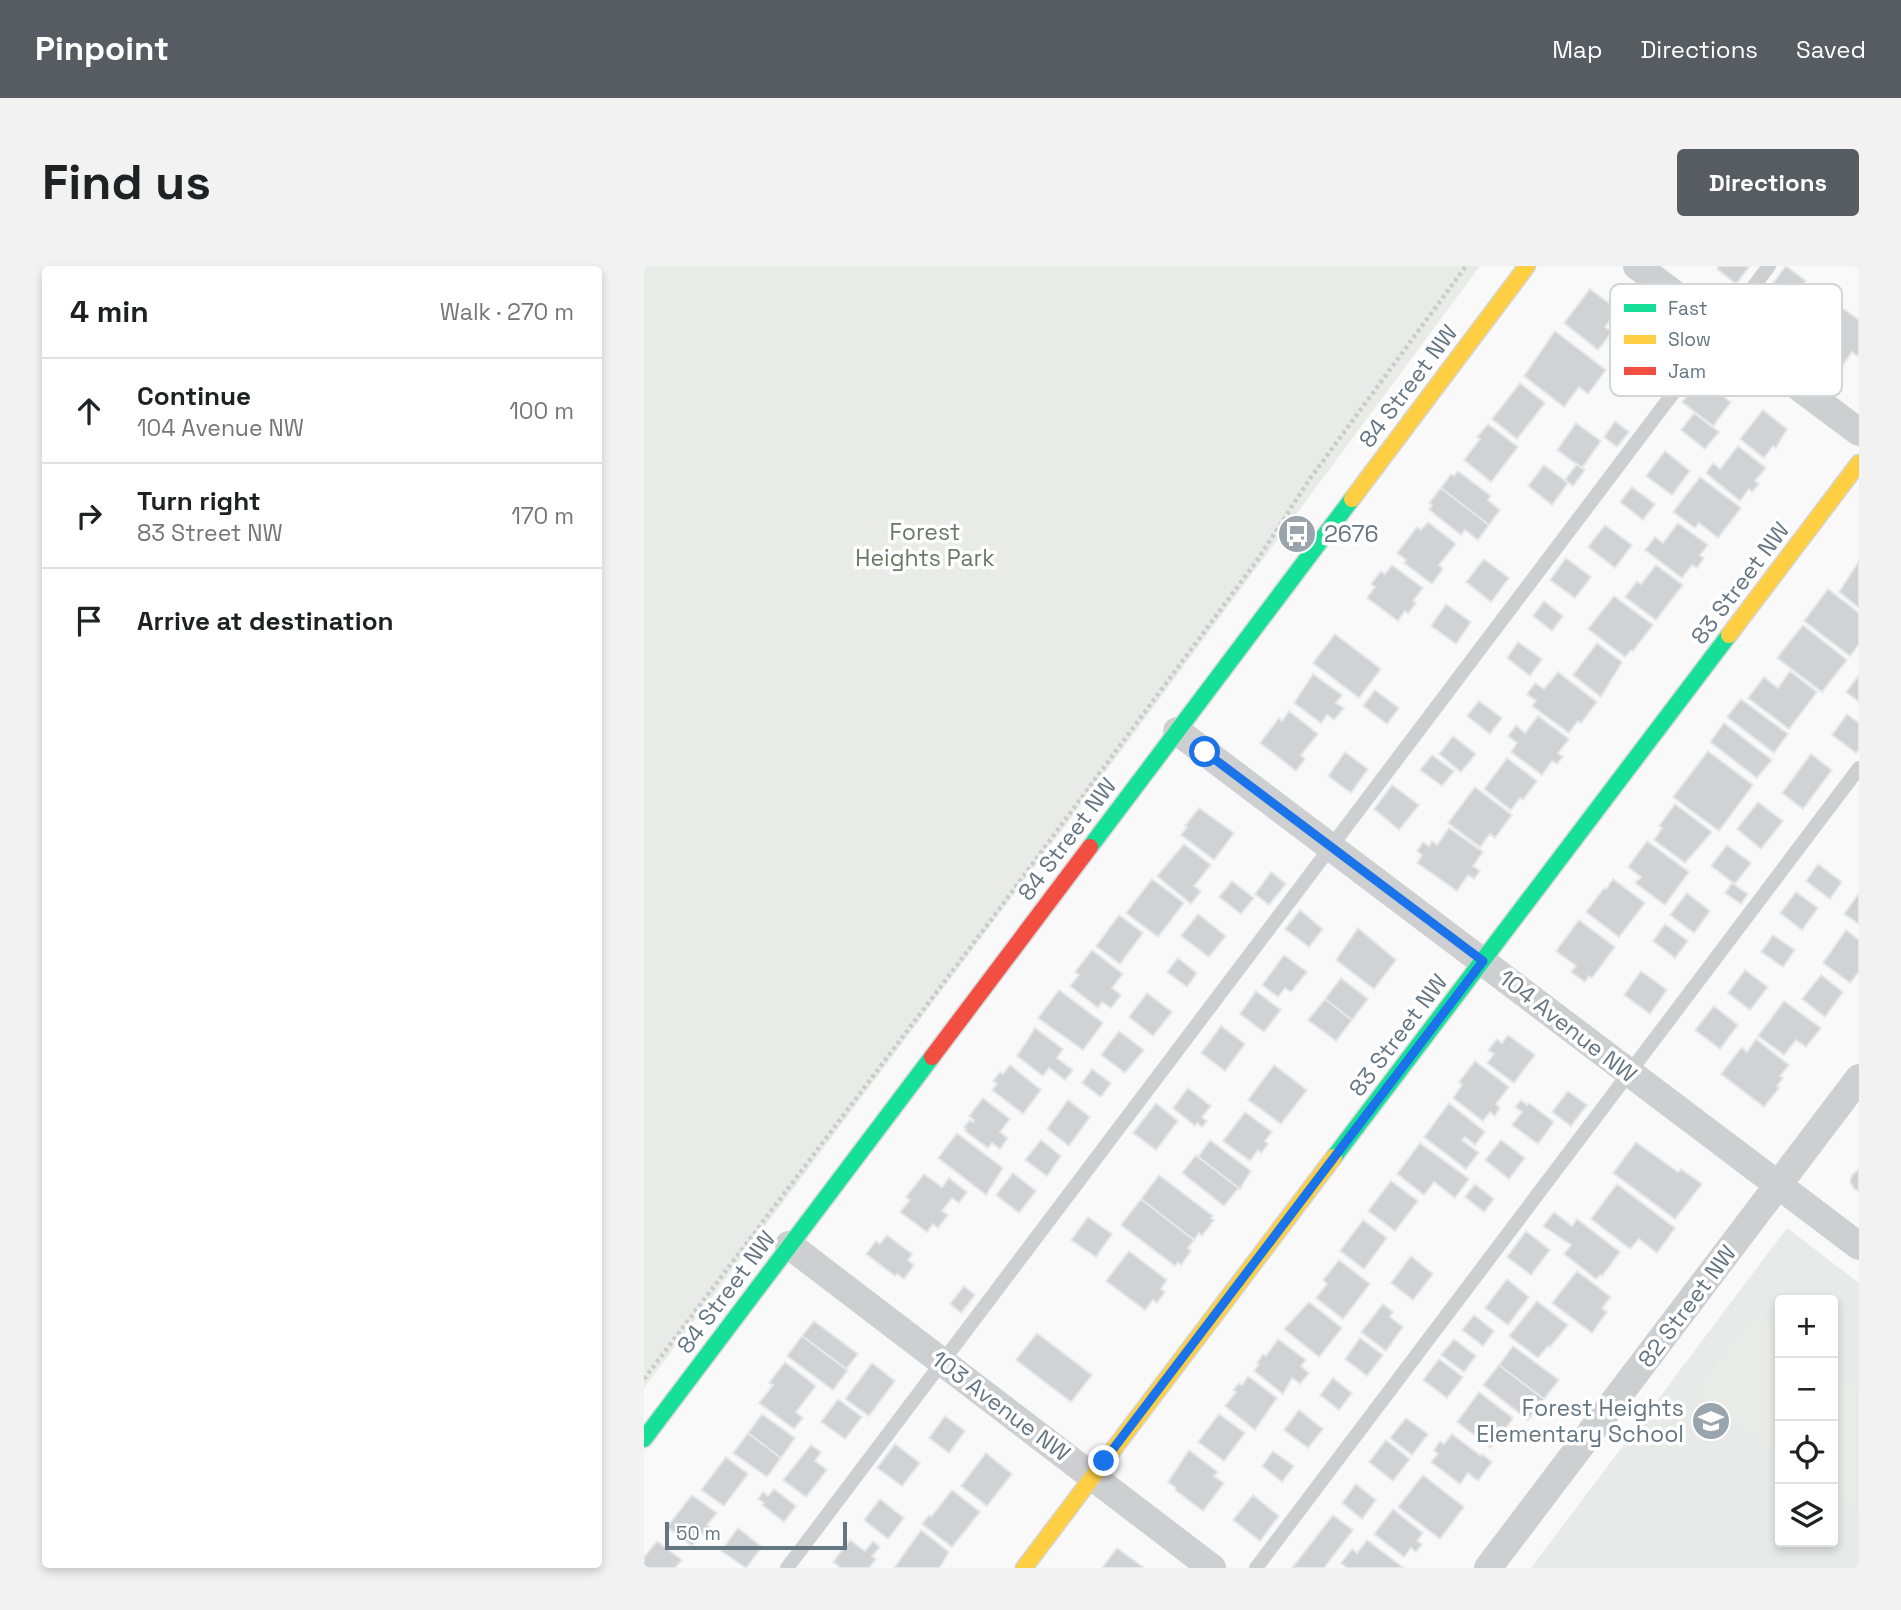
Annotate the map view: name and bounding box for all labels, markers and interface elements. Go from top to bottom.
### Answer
text: Pinpoint [35,28,169,70]
text: Map [1552,34,1602,65]
text: Directions [1640,34,1758,65]
text: Saved [1796,34,1866,65]
button: Directions [1677,149,1859,216]
text: Find us [42,151,211,213]
legend [1610,284,1842,396]
text: 4 min [70,292,149,331]
text: Fast [1668,296,1708,321]
text: Walk · 270 m [440,297,574,327]
street label: 84 Street NW [1352,319,1464,453]
text: Slow [1668,327,1711,352]
text: Jam [1668,359,1706,384]
text: Continue [137,379,251,413]
icon: ahead [70,392,108,430]
text: 100 m [509,396,574,426]
text: 104 Avenue NW [137,413,304,443]
text: Turn right [137,484,261,518]
icon: right [70,497,108,535]
text: 170 m [511,501,574,531]
bus stop icon: 2676 [1276,513,1318,555]
street label: 83 Street NW [1684,516,1796,650]
park label: Forest Heights Park [855,517,995,573]
text: 83 Street NW [137,518,283,548]
place label: 2676 [1324,519,1378,549]
icon: arrive [70,602,108,640]
text: Arrive at destination [137,604,394,638]
route start [1189,736,1220,767]
street label: 84 Street NW [1011,772,1123,906]
street label: 104 Avenue NW [1493,963,1643,1089]
street label: 83 Street NW [1342,968,1454,1102]
street label: 84 Street NW [670,1225,782,1359]
street label: 82 Street NW [1631,1239,1743,1373]
map controls [1775,1295,1838,1547]
button: + [1775,1295,1838,1358]
street label: 103 Avenue NW [926,1344,1076,1468]
button: − [1775,1358,1838,1421]
place label: Forest Heights Elementary School [1476,1393,1684,1449]
school or university icon: Forest Heights Elementary School [1690,1400,1732,1442]
button: locate [1775,1421,1838,1484]
route end [1088,1445,1119,1476]
button: layers [1775,1484,1838,1547]
scale bar [665,1519,847,1551]
text: 50 m [676,1521,721,1546]

